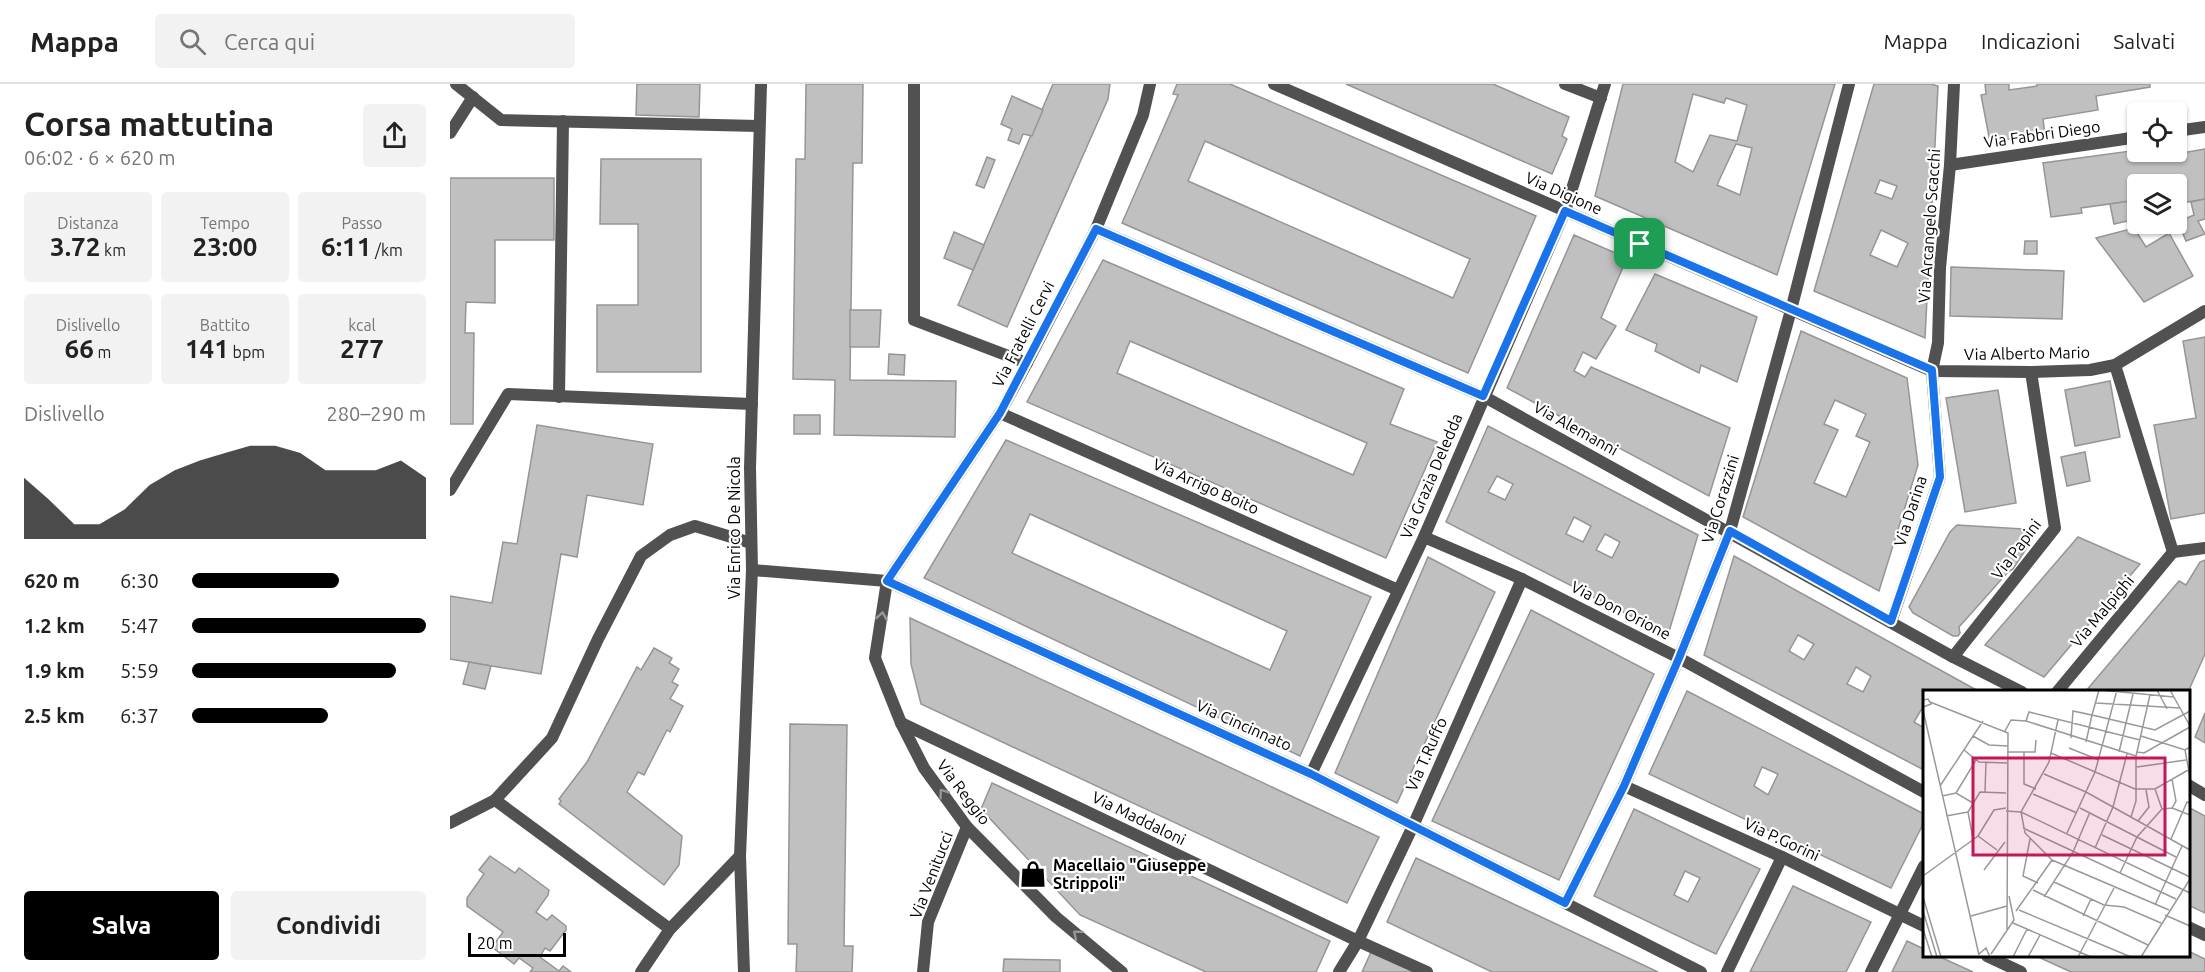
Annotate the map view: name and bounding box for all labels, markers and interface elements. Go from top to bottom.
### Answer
search box [155,14,575,68]
icon: search [176,25,209,58]
text: Mappa [30,26,119,57]
text: Cerca qui [224,29,315,54]
text: Mappa [1883,29,1948,53]
text: Indicazioni [1981,29,2080,53]
text: Salvati [2113,29,2175,53]
map controls [2127,102,2187,234]
button: locate [2127,102,2187,162]
button: share [363,104,426,167]
text: Corsa mattutina [24,105,274,142]
street label: Via Fabbri Diego [1983,117,2101,151]
text: 06:02 · 6 × 620 m [24,146,176,169]
street label: Via Arcangelo Scacchi [1915,148,1943,304]
street label: Via Digione [1523,168,1605,218]
button: layers [2127,174,2187,234]
text: Distanza [57,214,119,232]
text: Tempo [200,214,250,232]
text: Passo [342,214,382,232]
pin [1614,218,1665,269]
icon: arrive [1623,227,1656,260]
text: 3.72 [50,232,100,261]
text: 23:00 [192,232,258,261]
text: 6:11 [321,232,371,261]
text: km [100,241,126,259]
text: /km [371,241,403,259]
street label: Via Fratelli Cervi [989,278,1057,390]
text: Dislivello [56,316,120,334]
text: Battito [200,316,250,334]
text: kcal [348,316,376,334]
text: 66 [65,334,94,363]
text: 141 [185,334,229,363]
text: 277 [340,334,384,363]
text: m [94,343,111,361]
text: bpm [229,343,265,361]
street label: Via Alberto Mario [1964,343,2090,363]
street label: Via Alemanni [1530,397,1622,459]
text: Dislivello [24,402,105,425]
text: 280–290 m [327,402,426,425]
street label: Via Grazia Deledda [1396,411,1466,541]
street label: Via Corazzini [1698,453,1742,545]
street label: Via Arrigo Boito [1150,455,1262,517]
street label: Via Enrico De Nicola [725,456,743,600]
street label: Via Darina [1890,473,1930,549]
street label: Via Papini [1988,515,2044,583]
text: 620 m [24,569,80,592]
text: 6:30 [120,569,159,592]
street label: Via Malpighi [2067,571,2137,651]
street label: Via Don Orione [1568,577,1674,643]
one-way arrow [875,611,887,620]
text: 1.2 km [24,614,85,637]
text: 5:47 [120,614,159,637]
text: 1.9 km [24,659,85,682]
text: 5:59 [120,659,159,682]
inset map [1923,690,2190,957]
street label: Via Cincinnato [1193,696,1295,754]
text: 2.5 km [24,704,85,727]
text: 6:37 [120,704,159,727]
street label: Via T.Ruffo [1402,714,1450,794]
street label: Via Reggio [934,756,994,828]
street label: Via Maddaloni [1089,788,1189,848]
one-way arrow [939,789,950,800]
street label: Via P.Gorini [1741,814,1823,864]
street label: Via Venitucci [906,829,956,921]
place label: Macellaio "Giuseppe Strippoli" [1053,856,1206,892]
shop icon: Macellaio "Giuseppe Strippoli" [1018,859,1048,889]
button: Salva [24,891,219,960]
button: Condividi [231,891,426,960]
scale bar [468,930,566,958]
one-way arrow [1073,931,1084,942]
text: 20 m [477,934,513,952]

